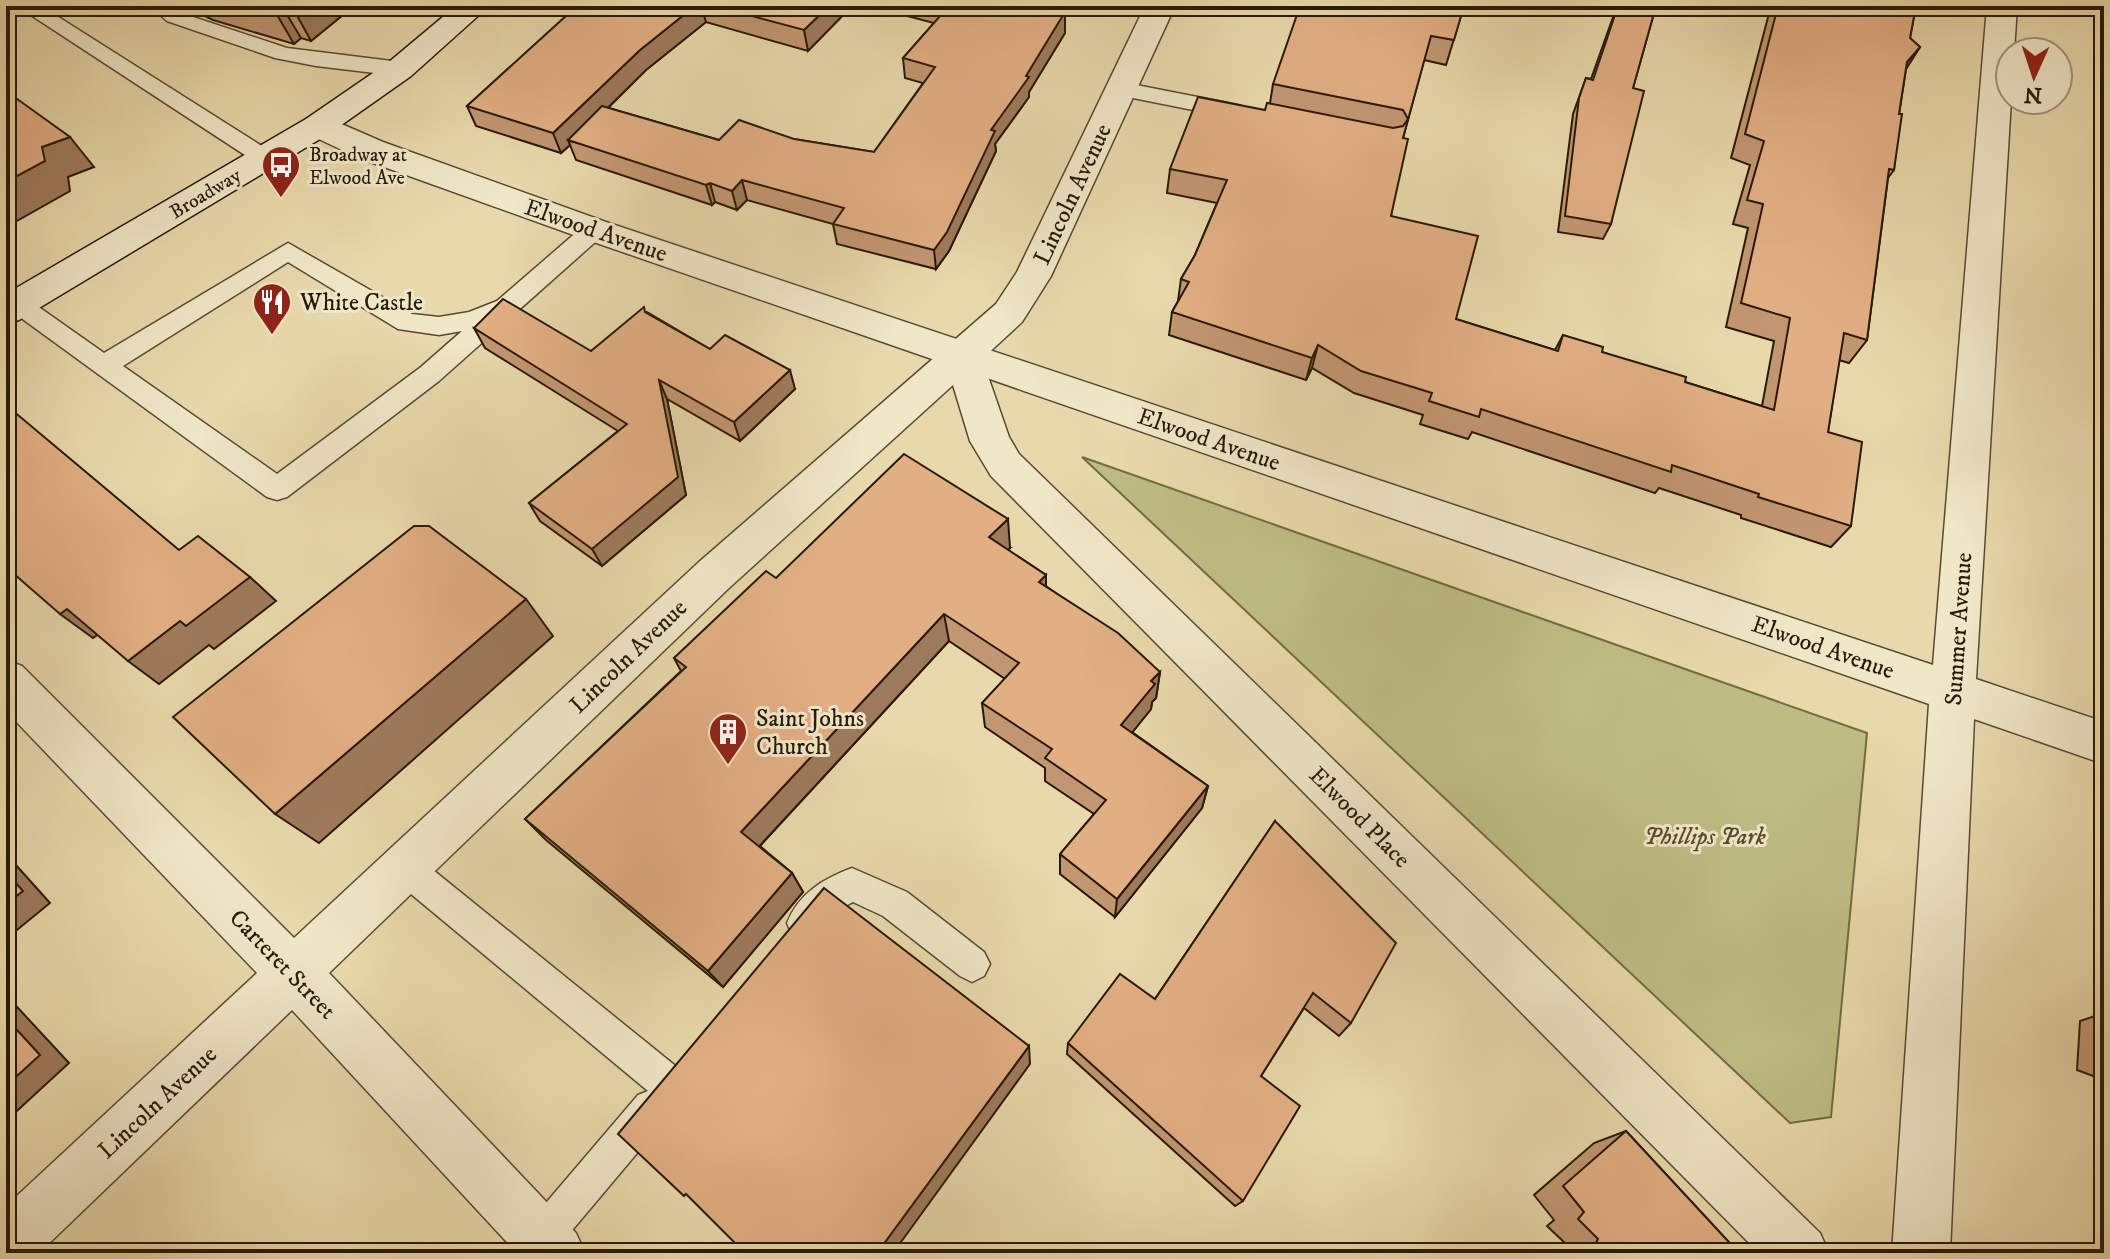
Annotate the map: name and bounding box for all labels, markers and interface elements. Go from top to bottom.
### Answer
north arrow [1994,36,2074,116]
text: N [2023,81,2043,108]
street label: Lincoln Avenue [1027,119,1119,270]
place label: Broadway at Elwood Ave [309,143,407,191]
bus stop icon: Broadway at Elwood Ave [260,144,302,199]
street label: Broadway [166,163,246,225]
street label: Elwood Avenue [520,193,671,269]
restaurant icon: White Castle [251,281,293,336]
place label: White Castle [299,288,423,318]
street label: Elwood Avenue [1133,402,1284,478]
street label: Summer Avenue [1939,551,1979,707]
street label: Lincoln Avenue [564,593,694,720]
street label: Elwood Avenue [1747,610,1898,686]
place label: Saint Johns Church [756,704,864,762]
building icon: Saint Johns Church [707,711,749,766]
street label: Elwood Place [1302,761,1416,875]
park label: Phillips Park [1644,822,1766,852]
street label: Carteret Street [222,903,342,1026]
street label: Lincoln Avenue [92,1040,224,1166]

